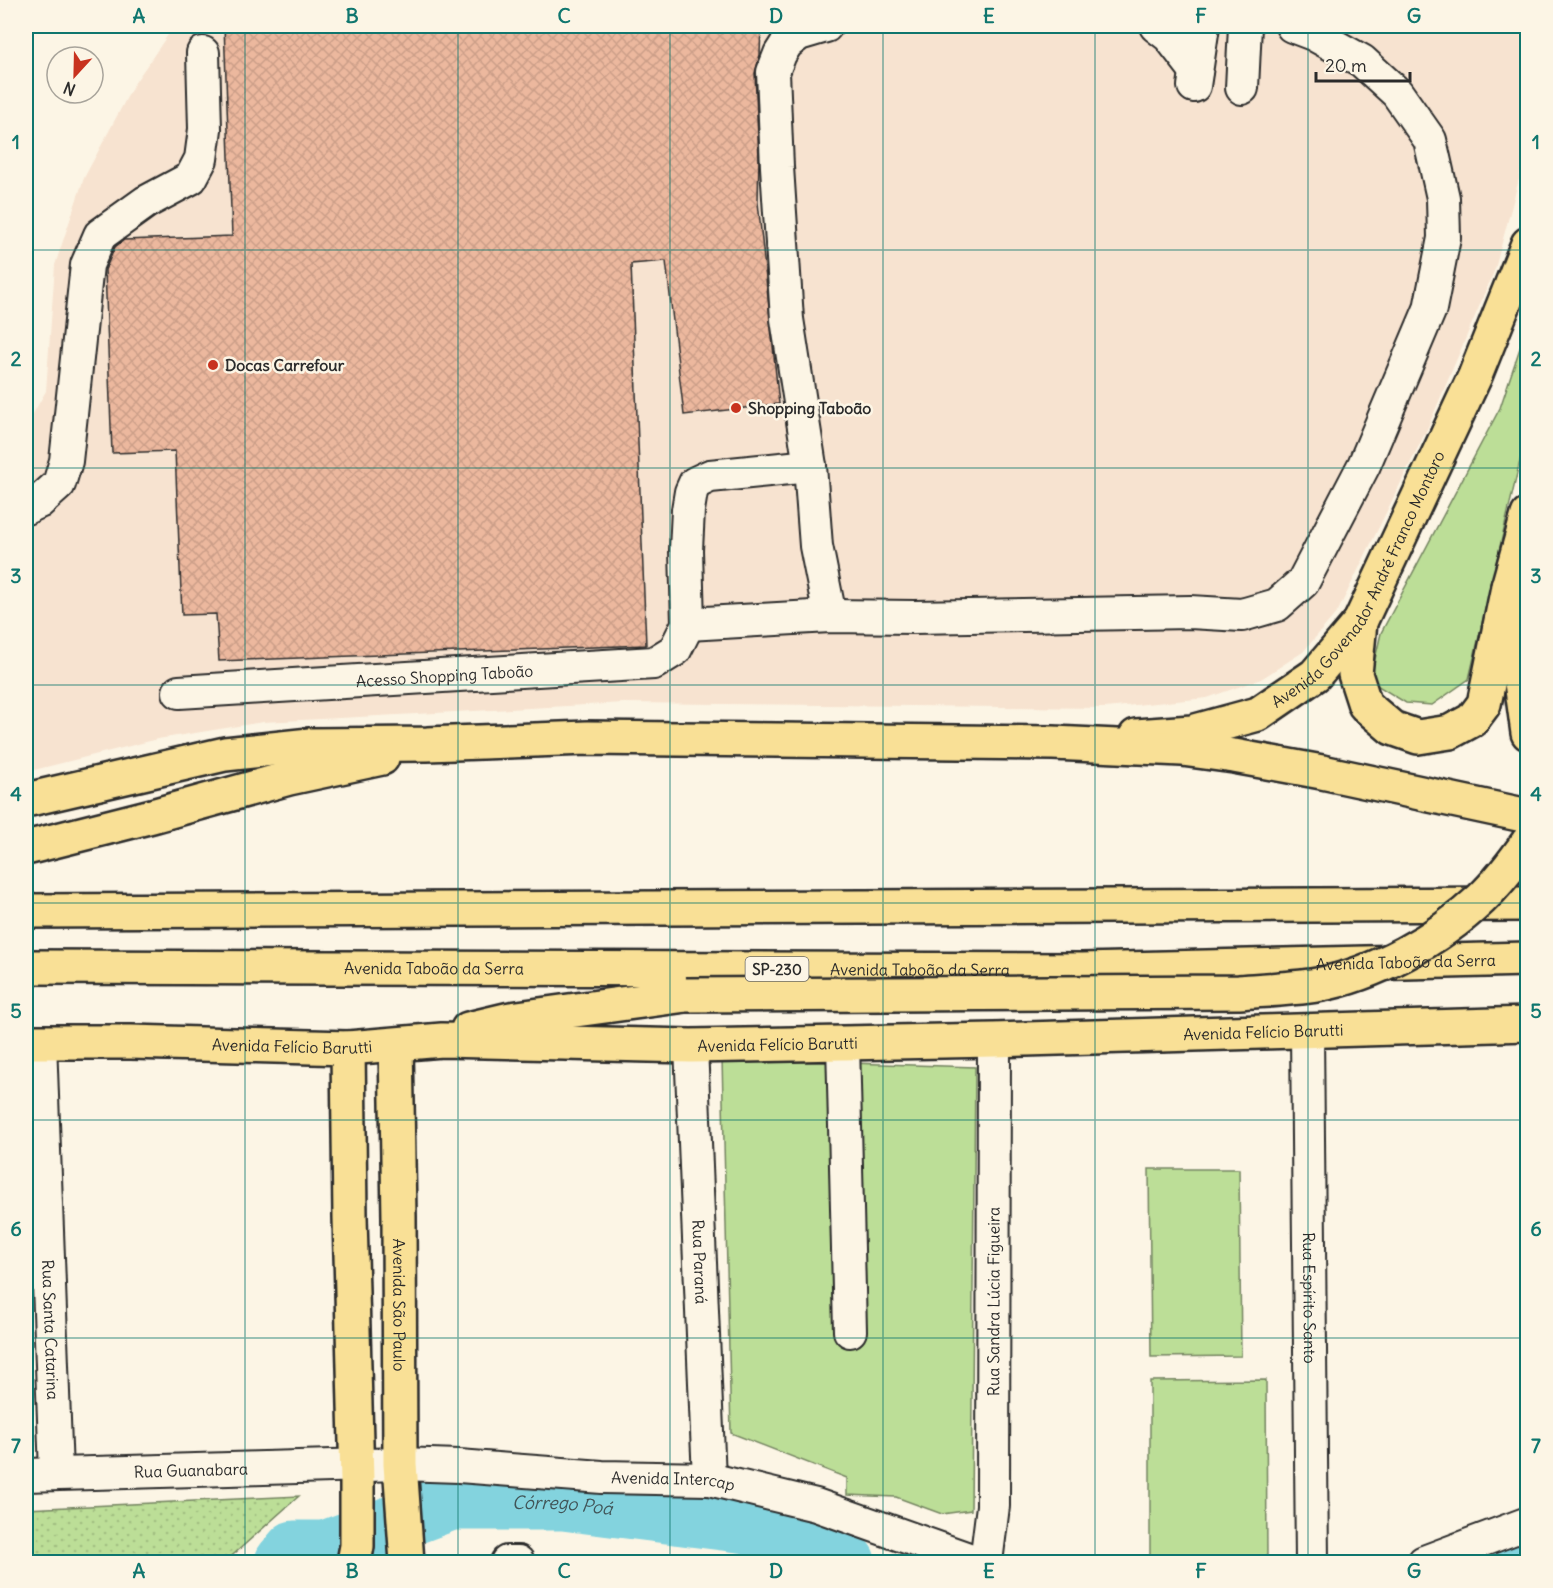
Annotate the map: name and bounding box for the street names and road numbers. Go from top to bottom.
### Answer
street label: Avenida Govenador André Franco Montoro [1268,448,1449,712]
street label: Acesso Shopping Taboão [355,660,534,691]
street label: Avenida Taboão da Serra [1316,950,1496,974]
road number: SP-230 [746,957,808,981]
street label: Avenida Taboão da Serra [344,958,524,978]
street label: Avenida Taboão da Serra [830,959,1010,980]
street label: Avenida Felício Barutti [1183,1020,1344,1044]
street label: Avenida Felício Barutti [697,1033,858,1056]
street label: Avenida Felício Barutti [212,1034,373,1058]
street label: Rua Sandra Lúcia Figueira [983,1207,1004,1396]
street label: Rua Paraná [688,1219,712,1304]
street label: Rua Espírito Santo [1299,1232,1320,1364]
street label: Avenida São Paulo [389,1239,410,1371]
street label: Rua Santa Catarina [38,1259,63,1400]
street label: Rua Guanabara [134,1458,248,1482]
street label: Avenida Intercap [611,1467,737,1495]

